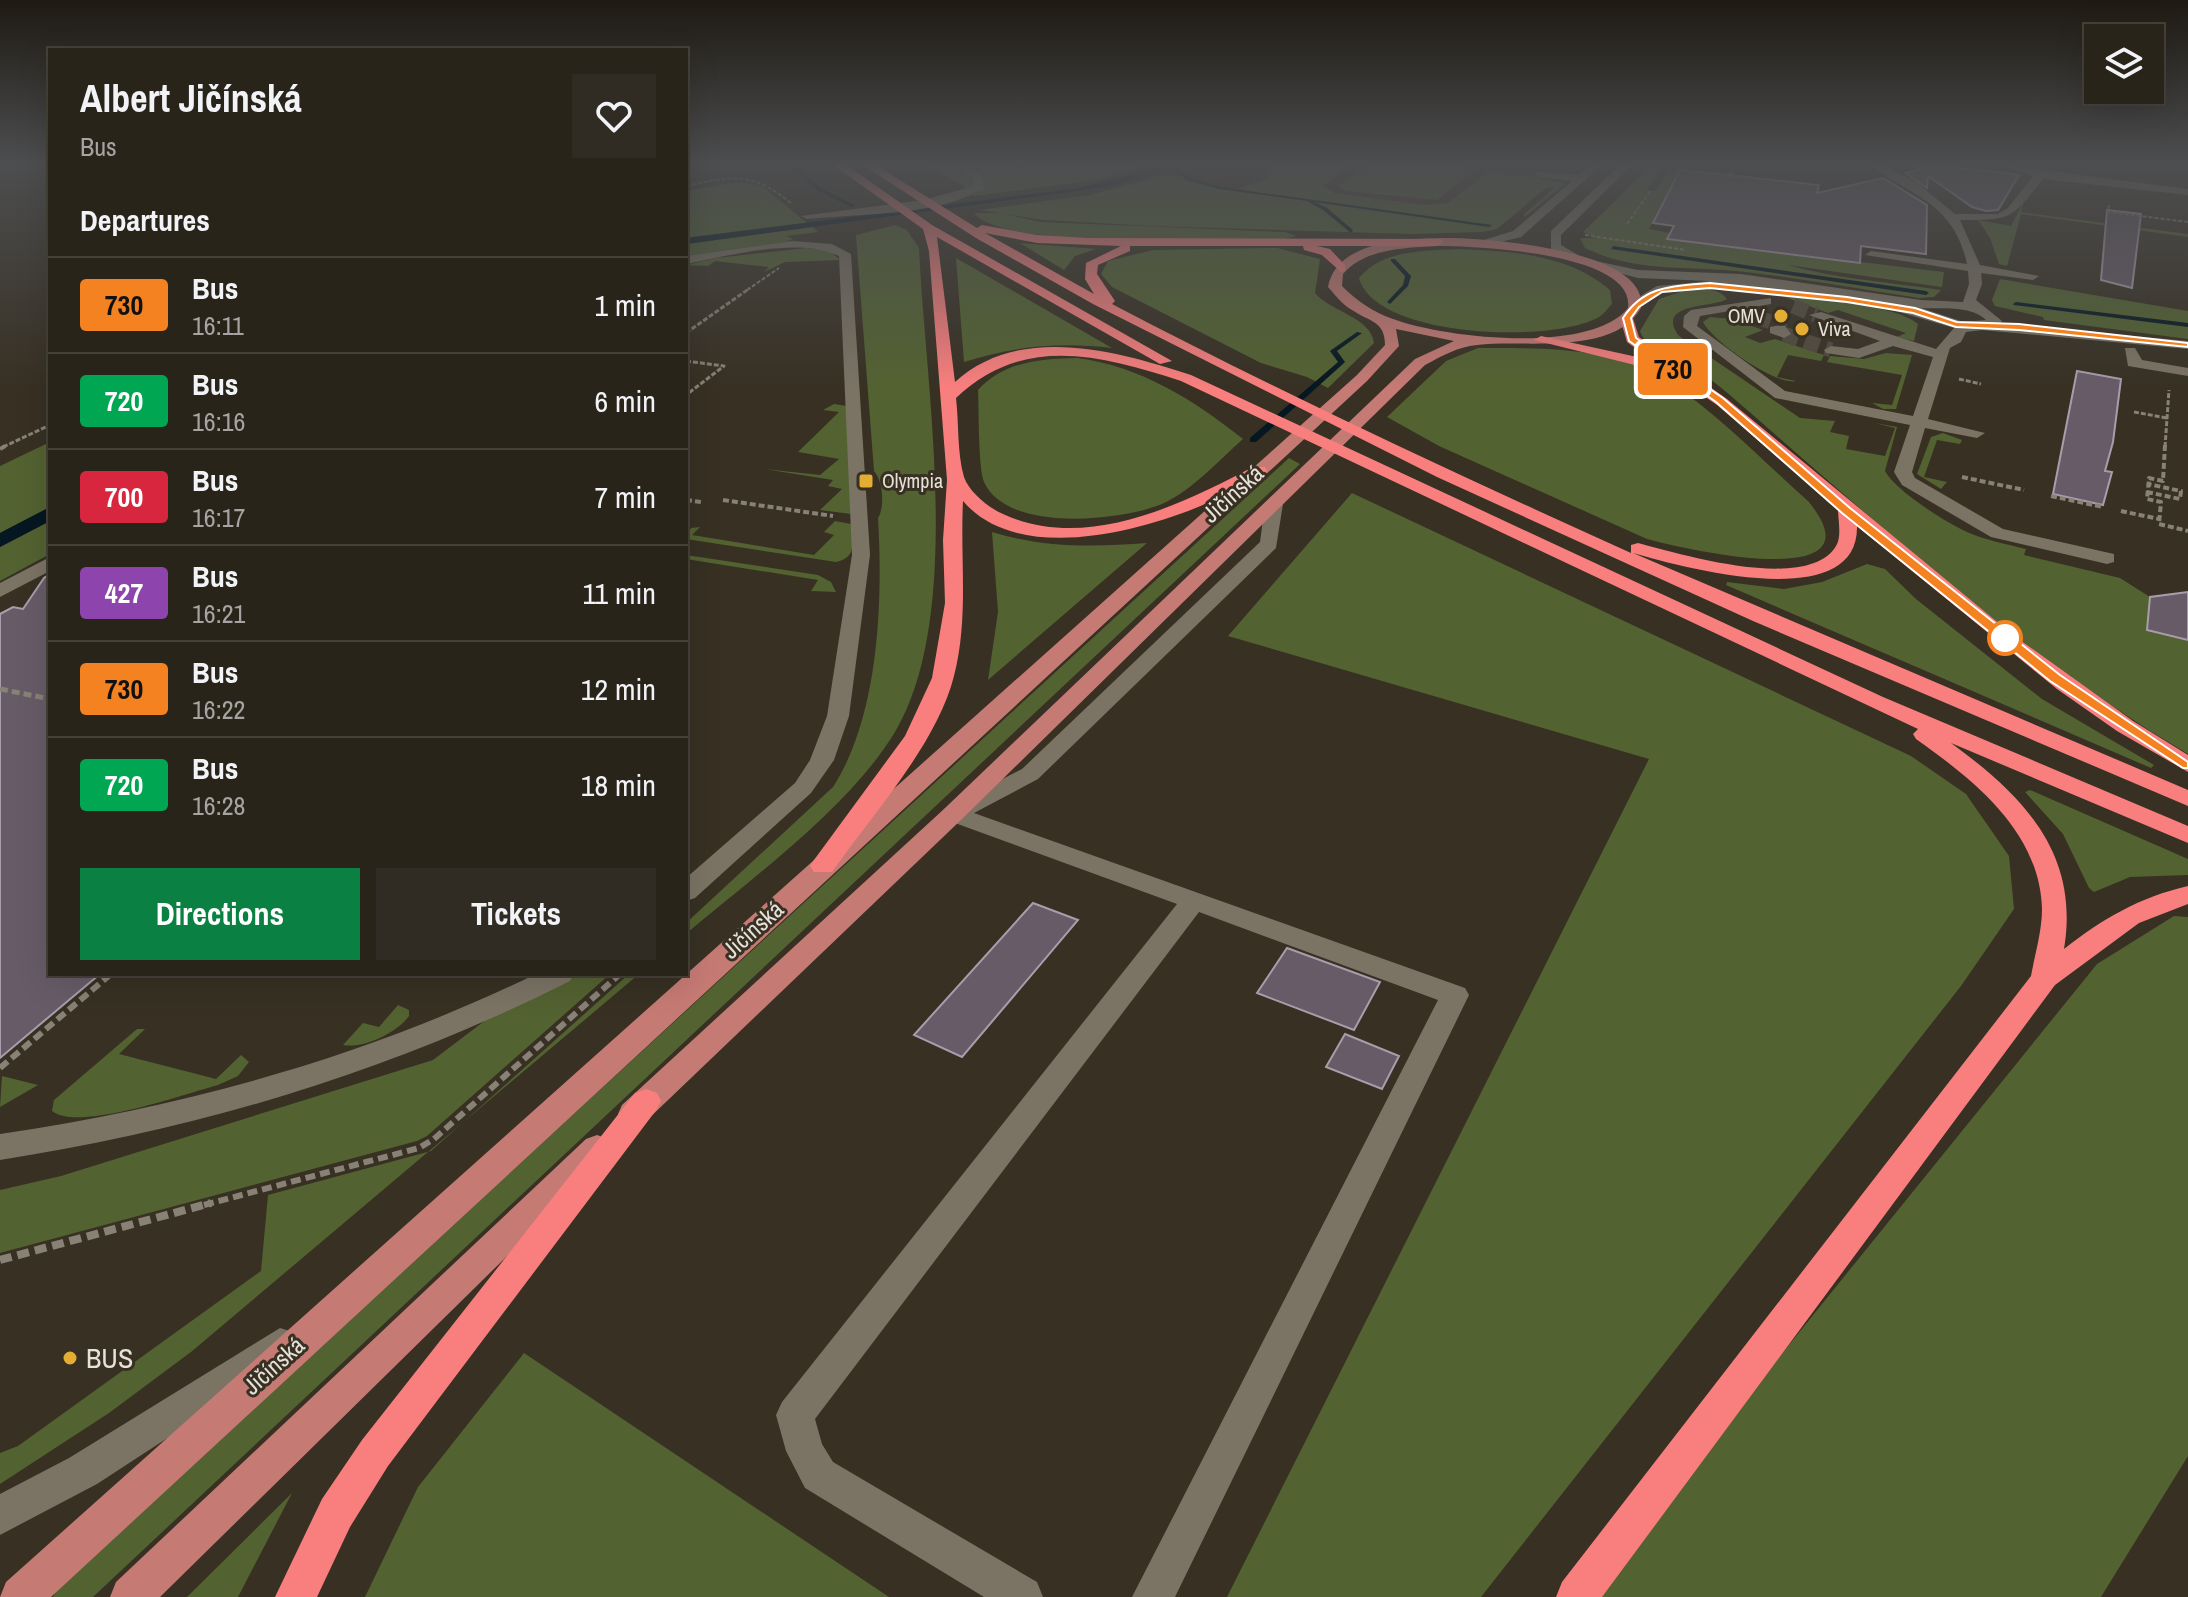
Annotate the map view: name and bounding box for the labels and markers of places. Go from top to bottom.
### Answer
place label: OMV [1728,302,1765,329]
marker: OMV [1772,307,1790,325]
place label: Viva [1818,315,1851,342]
marker: Viva [1793,320,1811,338]
place label: Olympia [882,467,943,494]
marker: Olympia [857,472,875,490]
unlabelled marker [1988,621,2022,655]
place label: BUS [86,1339,133,1377]
marker: BUS [61,1349,79,1367]

